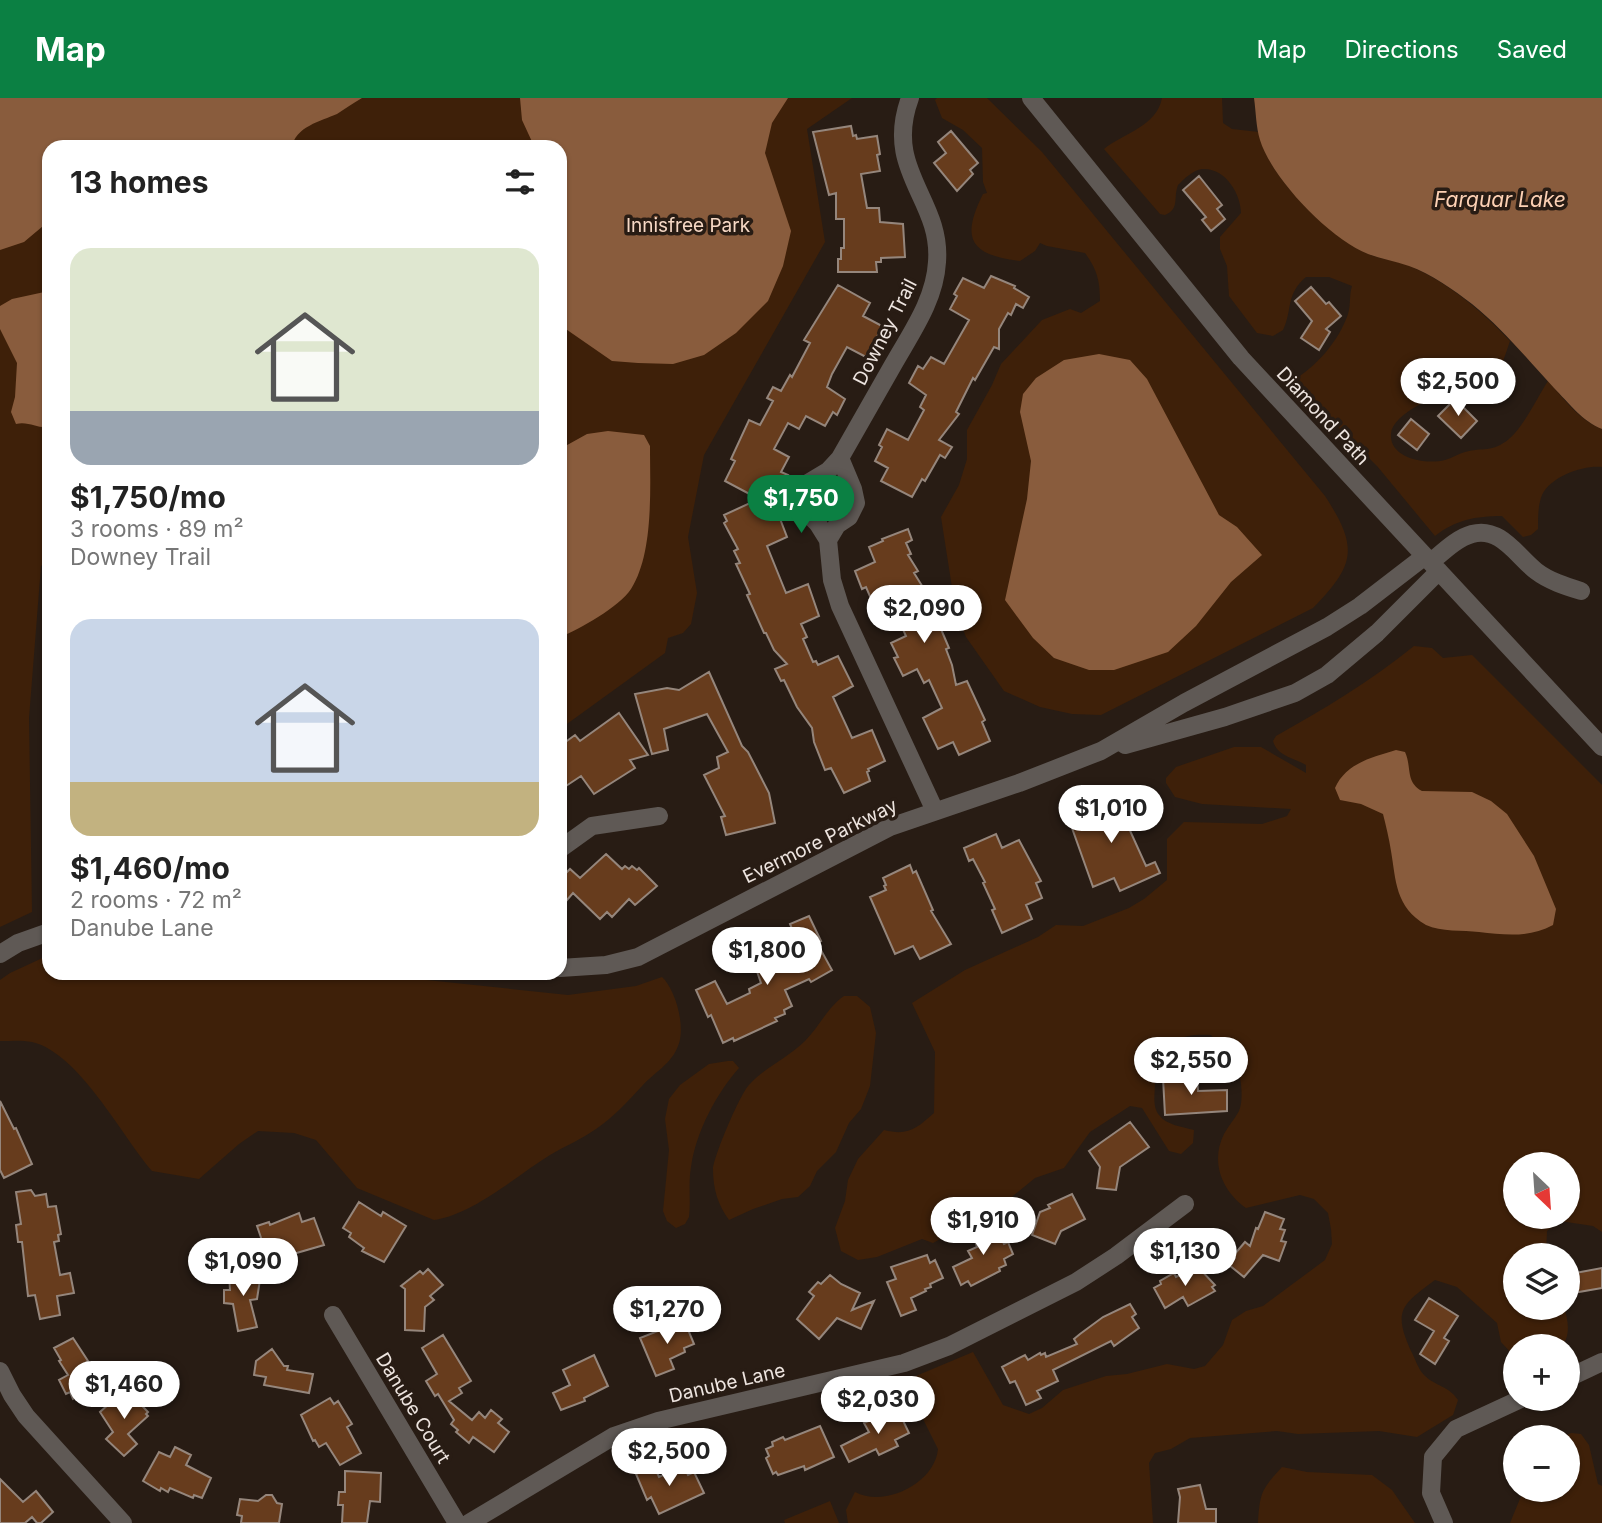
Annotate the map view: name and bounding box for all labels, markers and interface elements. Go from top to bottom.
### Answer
text: Map [35,29,106,69]
text: Map [1257,35,1306,64]
text: Directions [1344,35,1459,64]
text: Saved [1497,35,1567,64]
icon: filters [501,163,539,201]
text: 13 homes [70,164,209,200]
water label: Farquar Lake [1434,187,1566,212]
park label: Innisfree Park [626,214,751,237]
street label: Downey Trail [848,275,922,389]
icon: home [242,294,368,420]
pin: $2,500 [1401,358,1515,418]
street label: Diamond Path [1272,362,1374,470]
text: $2,500 [1417,367,1499,395]
pin: $1,750 [744,476,858,535]
text: $1,750/mo [70,479,226,515]
text: $1,750 [763,484,839,512]
text: 3 rooms · 89 m² [70,515,244,543]
text: Downey Trail [70,543,211,571]
pin: $2,090 [867,586,981,645]
text: $2,090 [883,594,965,622]
icon: home [242,665,368,791]
pin: $1,010 [1054,786,1168,845]
street label: Evermore Parkway [739,794,901,888]
text: $1,010 [1075,794,1147,822]
text: $1,460/mo [70,850,230,886]
text: 2 rooms · 72 m² [70,886,242,914]
text: Danube Lane [70,914,214,942]
pin: $1,800 [710,928,824,987]
text: $1,800 [728,936,806,964]
pin: $2,550 [1134,1038,1248,1097]
text: $2,550 [1150,1046,1232,1074]
north arrow [1503,1152,1580,1228]
map controls [1503,1152,1580,1502]
pin: $1,910 [926,1198,1040,1257]
text: $1,910 [947,1206,1019,1234]
pin: $1,130 [1128,1228,1242,1288]
text: $1,130 [1150,1237,1220,1265]
pin: $1,090 [186,1238,300,1298]
button: layers [1503,1243,1580,1320]
text: $1,090 [204,1247,282,1275]
pin: $1,270 [610,1286,724,1346]
text: $1,270 [629,1295,705,1323]
button: + [1503,1334,1580,1411]
street label: Danube Court [371,1348,455,1468]
street label: Danube Lane [667,1358,787,1408]
pin: $1,460 [67,1362,181,1421]
text: $1,460 [85,1370,163,1398]
pin: $2,030 [821,1376,935,1436]
text: $2,030 [837,1385,919,1413]
button: − [1503,1425,1580,1502]
pin: $2,500 [612,1428,726,1488]
text: $2,500 [628,1437,710,1465]

